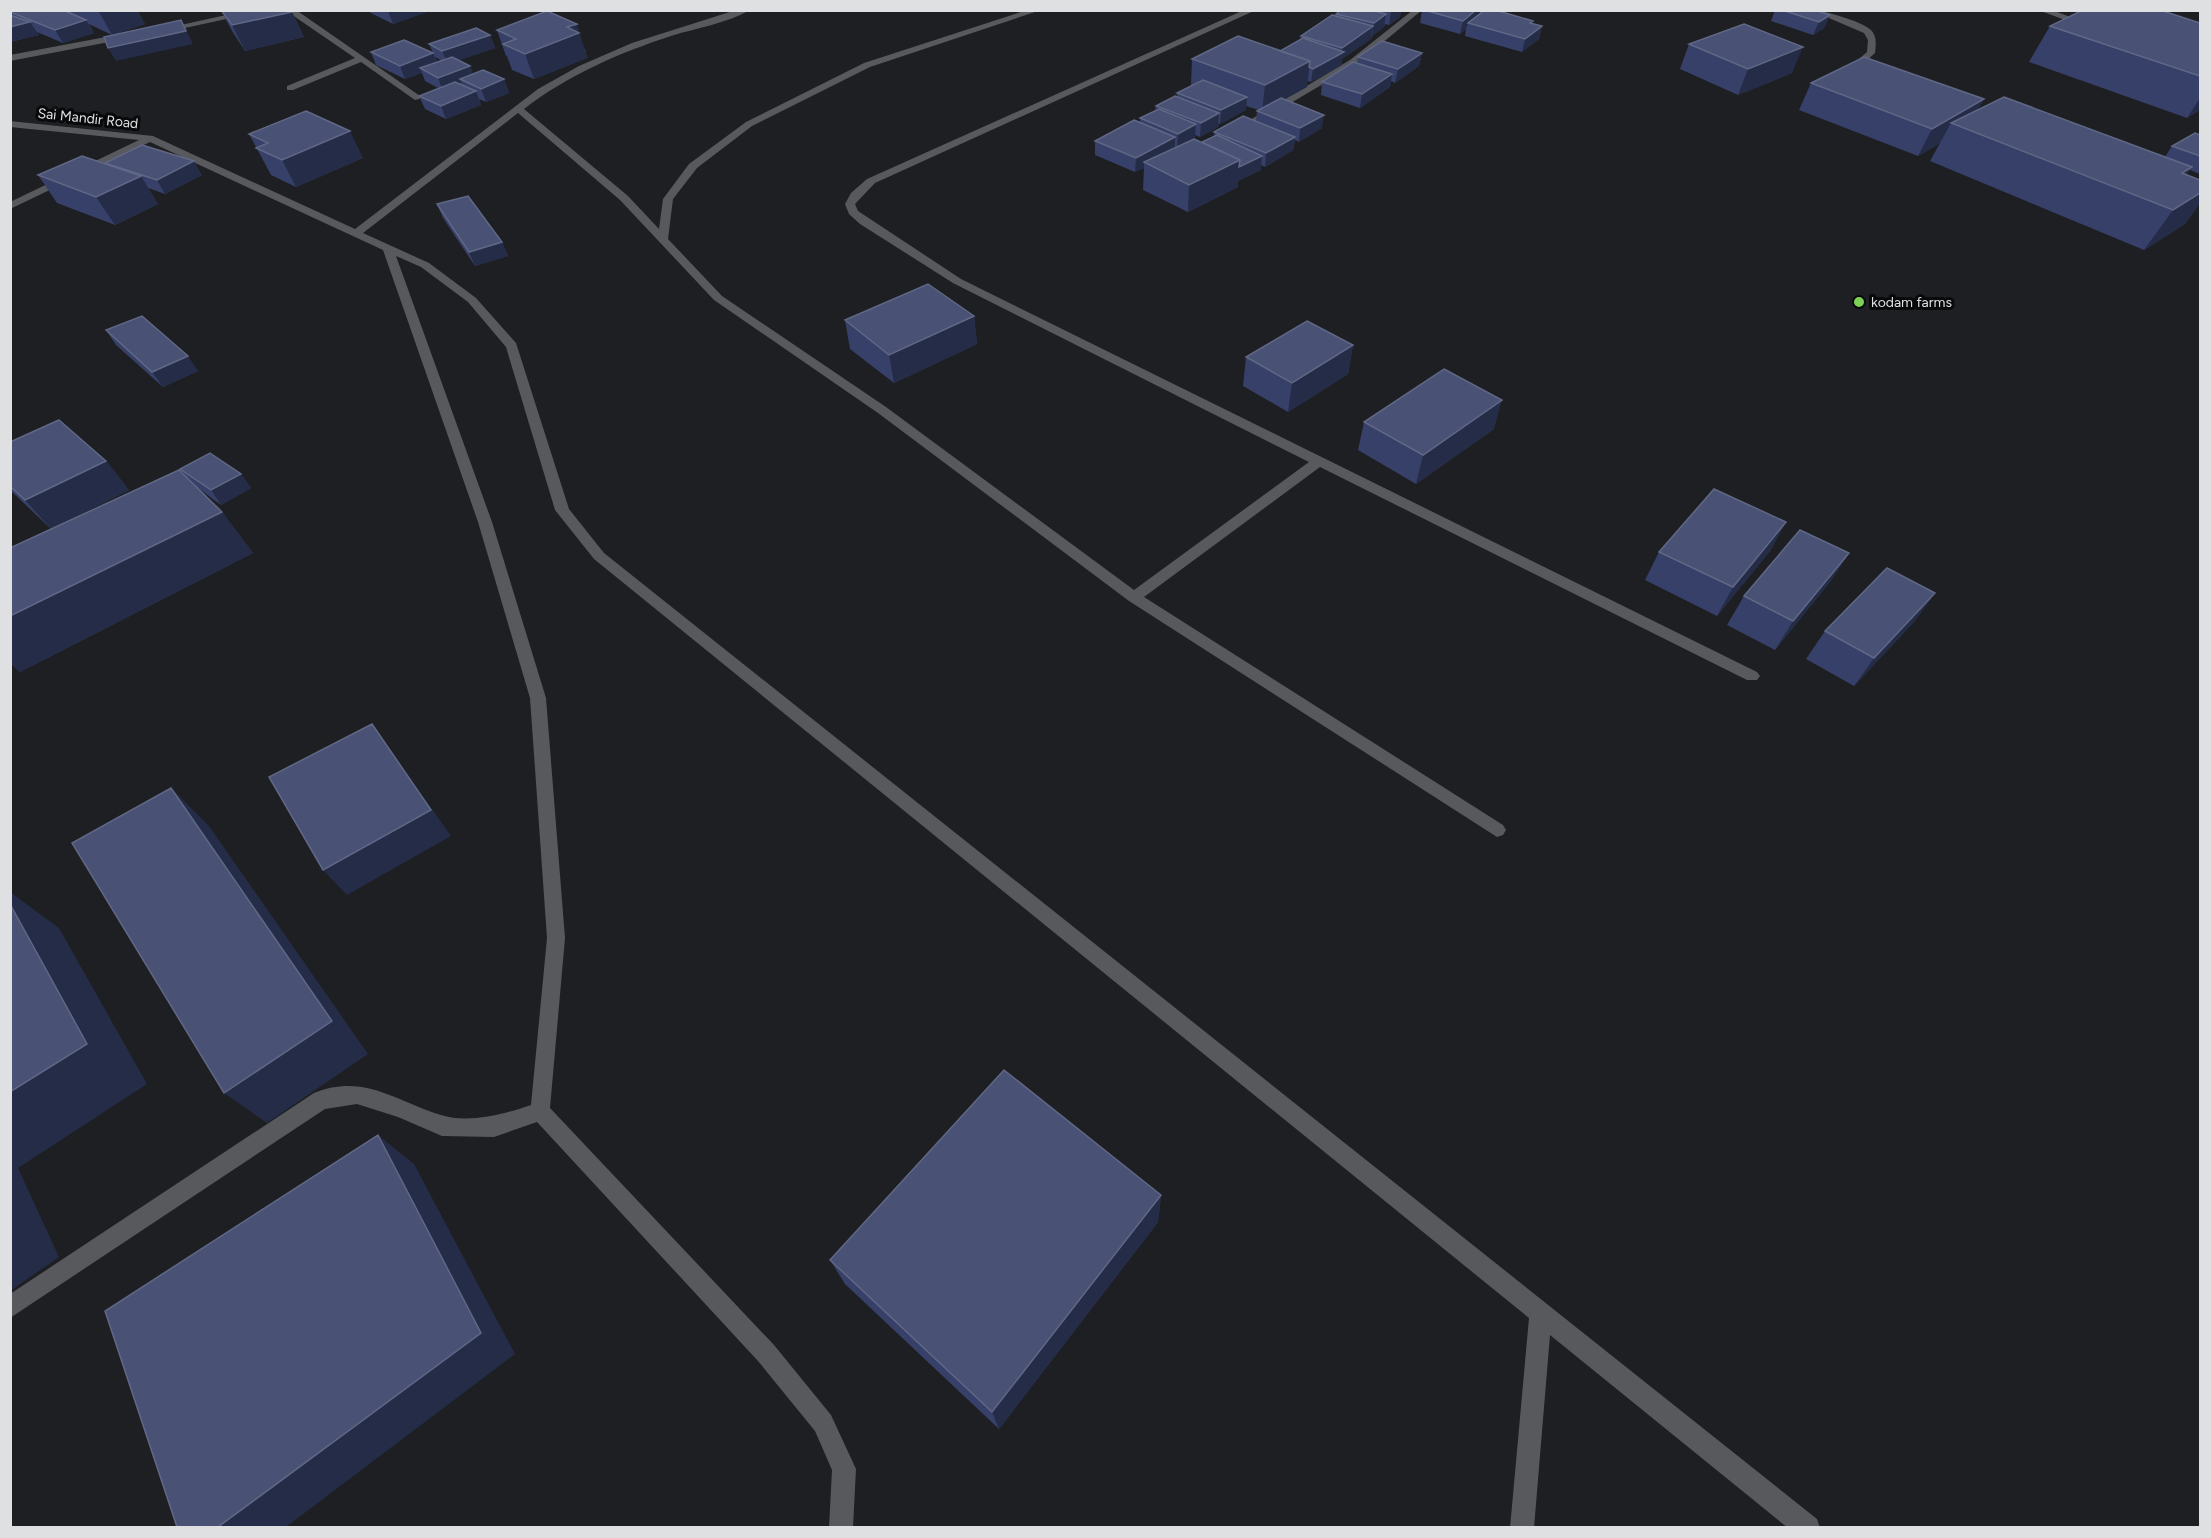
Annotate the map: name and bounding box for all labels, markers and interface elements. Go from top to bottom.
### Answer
street label: Sai Mandir Road [37,105,139,132]
place label: kodam farms [1871,294,1952,311]
marker: kodam farms [1852,295,1866,309]

